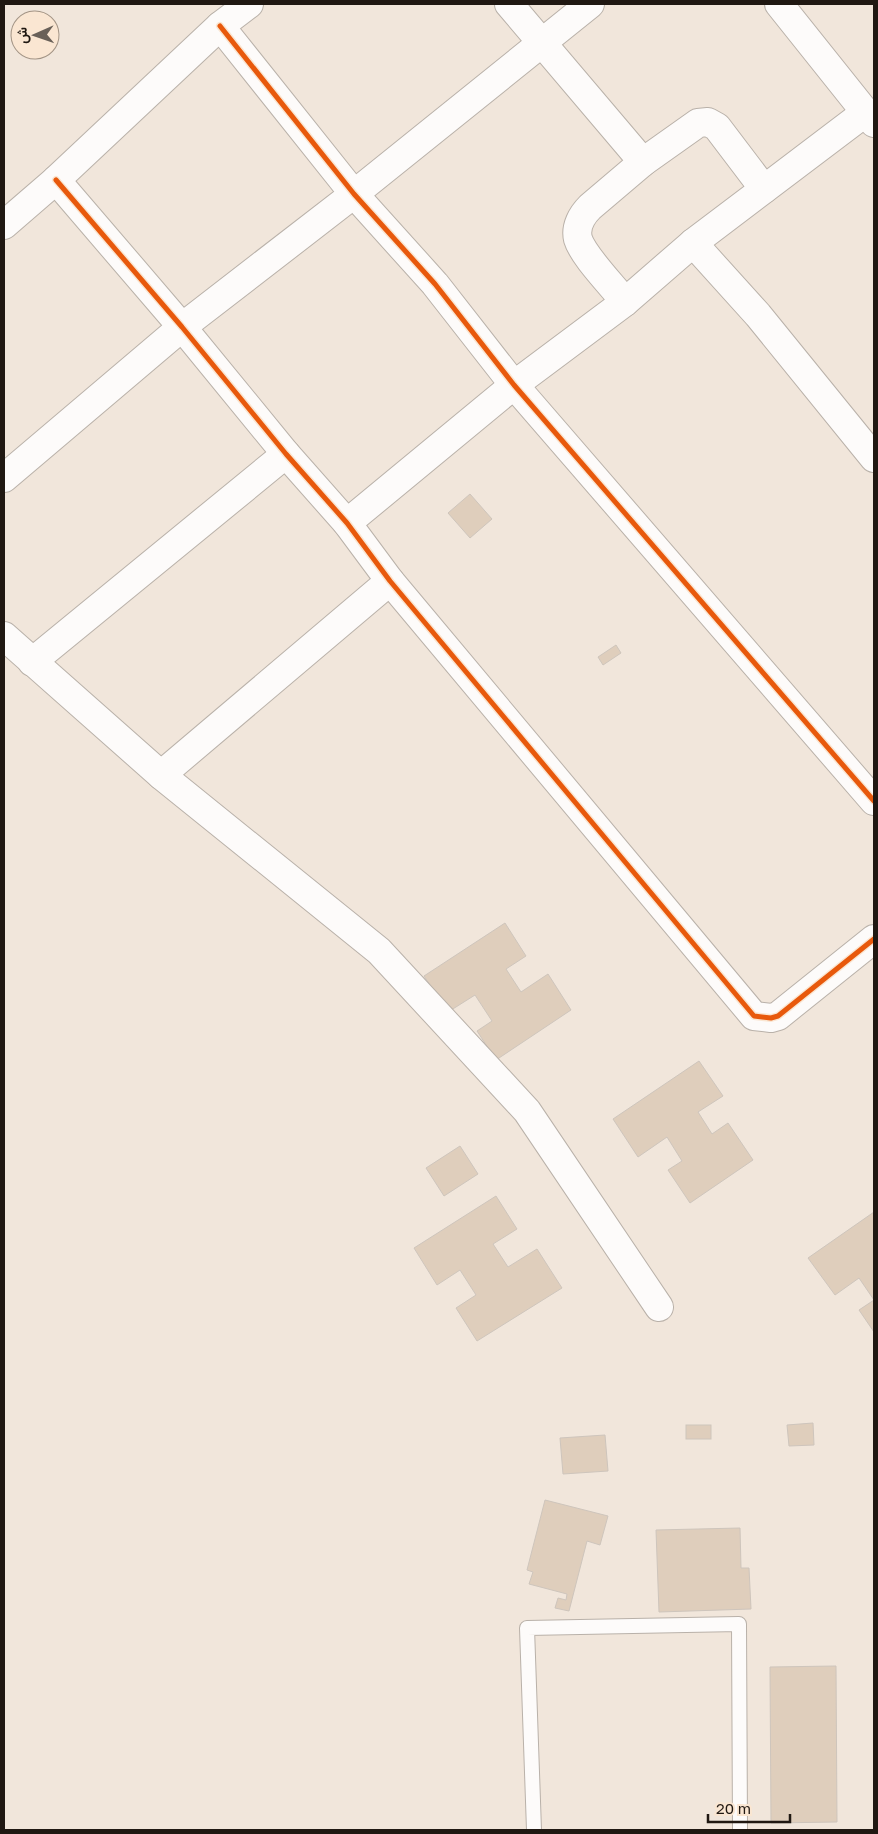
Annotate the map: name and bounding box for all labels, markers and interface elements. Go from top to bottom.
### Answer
north arrow [10,10,60,60]
text: ش [13,27,31,44]
scale bar [708,1792,790,1824]
text: 20 m [716,1799,751,1817]

